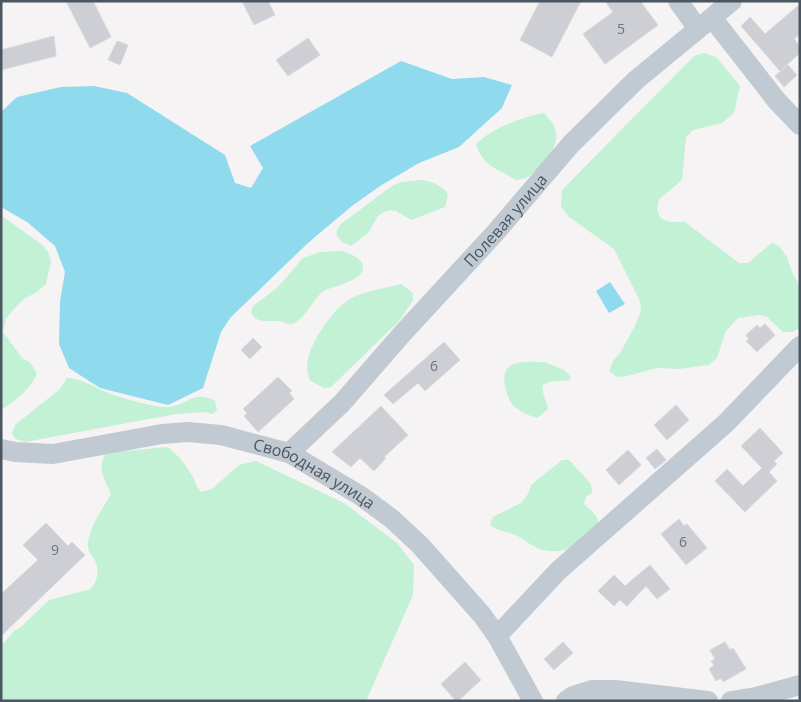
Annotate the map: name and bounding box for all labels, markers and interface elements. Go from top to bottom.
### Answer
house number: 5 [617,19,625,38]
street label: Полевая улица [459,169,552,271]
house number: 6 [430,356,438,375]
street label: Свободная улица [251,433,380,514]
house number: 6 [679,532,687,551]
house number: 9 [51,540,59,559]

